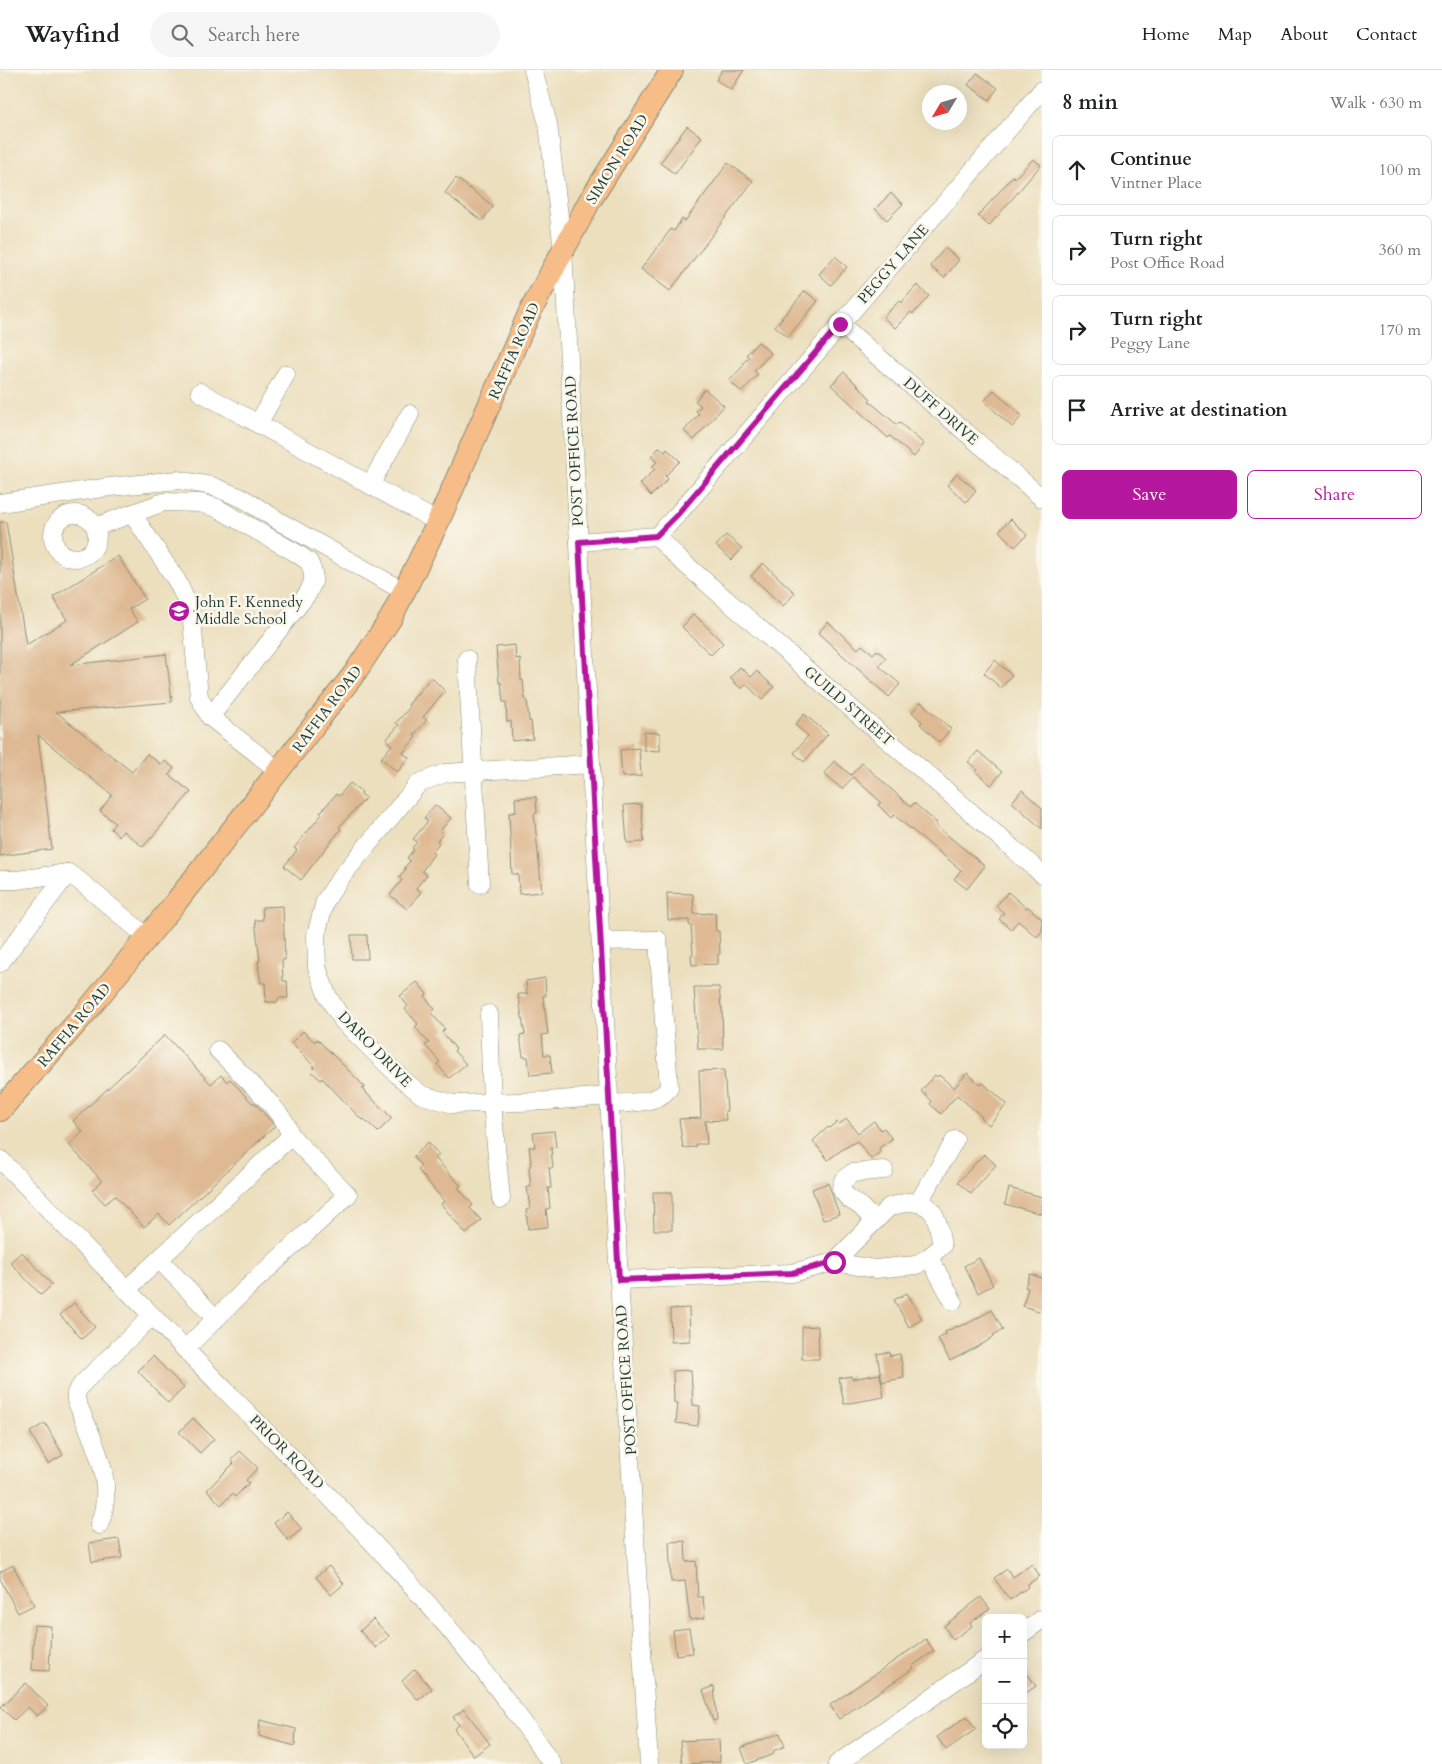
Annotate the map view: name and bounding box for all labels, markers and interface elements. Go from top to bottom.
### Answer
search box [150,12,500,57]
text: Wayfind [25,18,120,51]
icon: search [168,21,196,49]
text: Search here [208,22,300,48]
text: Home [1142,22,1190,47]
text: Map [1218,22,1252,47]
text: About [1280,22,1328,47]
text: Contact [1356,22,1417,47]
north arrow [922,85,967,130]
text: 8 min [1062,88,1118,117]
text: Walk · 630 m [1330,92,1422,114]
street label: SIMON ROAD [581,110,653,208]
text: Continue [1110,146,1192,172]
icon: ahead [1063,156,1091,184]
text: 100 m [1379,159,1421,181]
text: Vintner Place [1110,172,1202,194]
street label: PEGGY LANE [853,220,933,308]
text: Turn right [1110,226,1202,252]
icon: right [1063,236,1091,264]
text: 360 m [1379,239,1421,261]
text: Post Office Road [1110,252,1224,274]
street label: RAFFIA ROAD [484,299,544,403]
text: Turn right [1110,306,1202,332]
route end [829,313,852,336]
icon: right [1063,316,1091,344]
text: 170 m [1379,319,1421,341]
text: Peggy Lane [1110,332,1190,354]
street label: DUFF DRIVE [899,373,983,449]
street label: POST OFFICE ROAD [560,375,588,527]
icon: arrive [1063,396,1091,424]
text: Arrive at destination [1110,397,1287,423]
button: Save [1062,470,1237,519]
button: Share [1247,470,1422,519]
place label: John F. Kennedy Middle School [193,592,303,629]
school or university icon: John F. Kennedy Middle School [167,599,191,623]
street label: RAFFIA ROAD [288,661,366,757]
street label: GUILD STREET [800,661,898,751]
street label: RAFFIA ROAD [33,979,115,1071]
street label: DARO DRIVE [334,1007,416,1091]
route start [823,1251,846,1274]
street label: POST OFFICE ROAD [611,1304,641,1456]
street label: PRIOR ROAD [245,1410,329,1494]
map controls [982,1614,1027,1749]
button: + [982,1614,1027,1659]
button: − [982,1659,1027,1704]
button: locate [982,1704,1027,1749]

